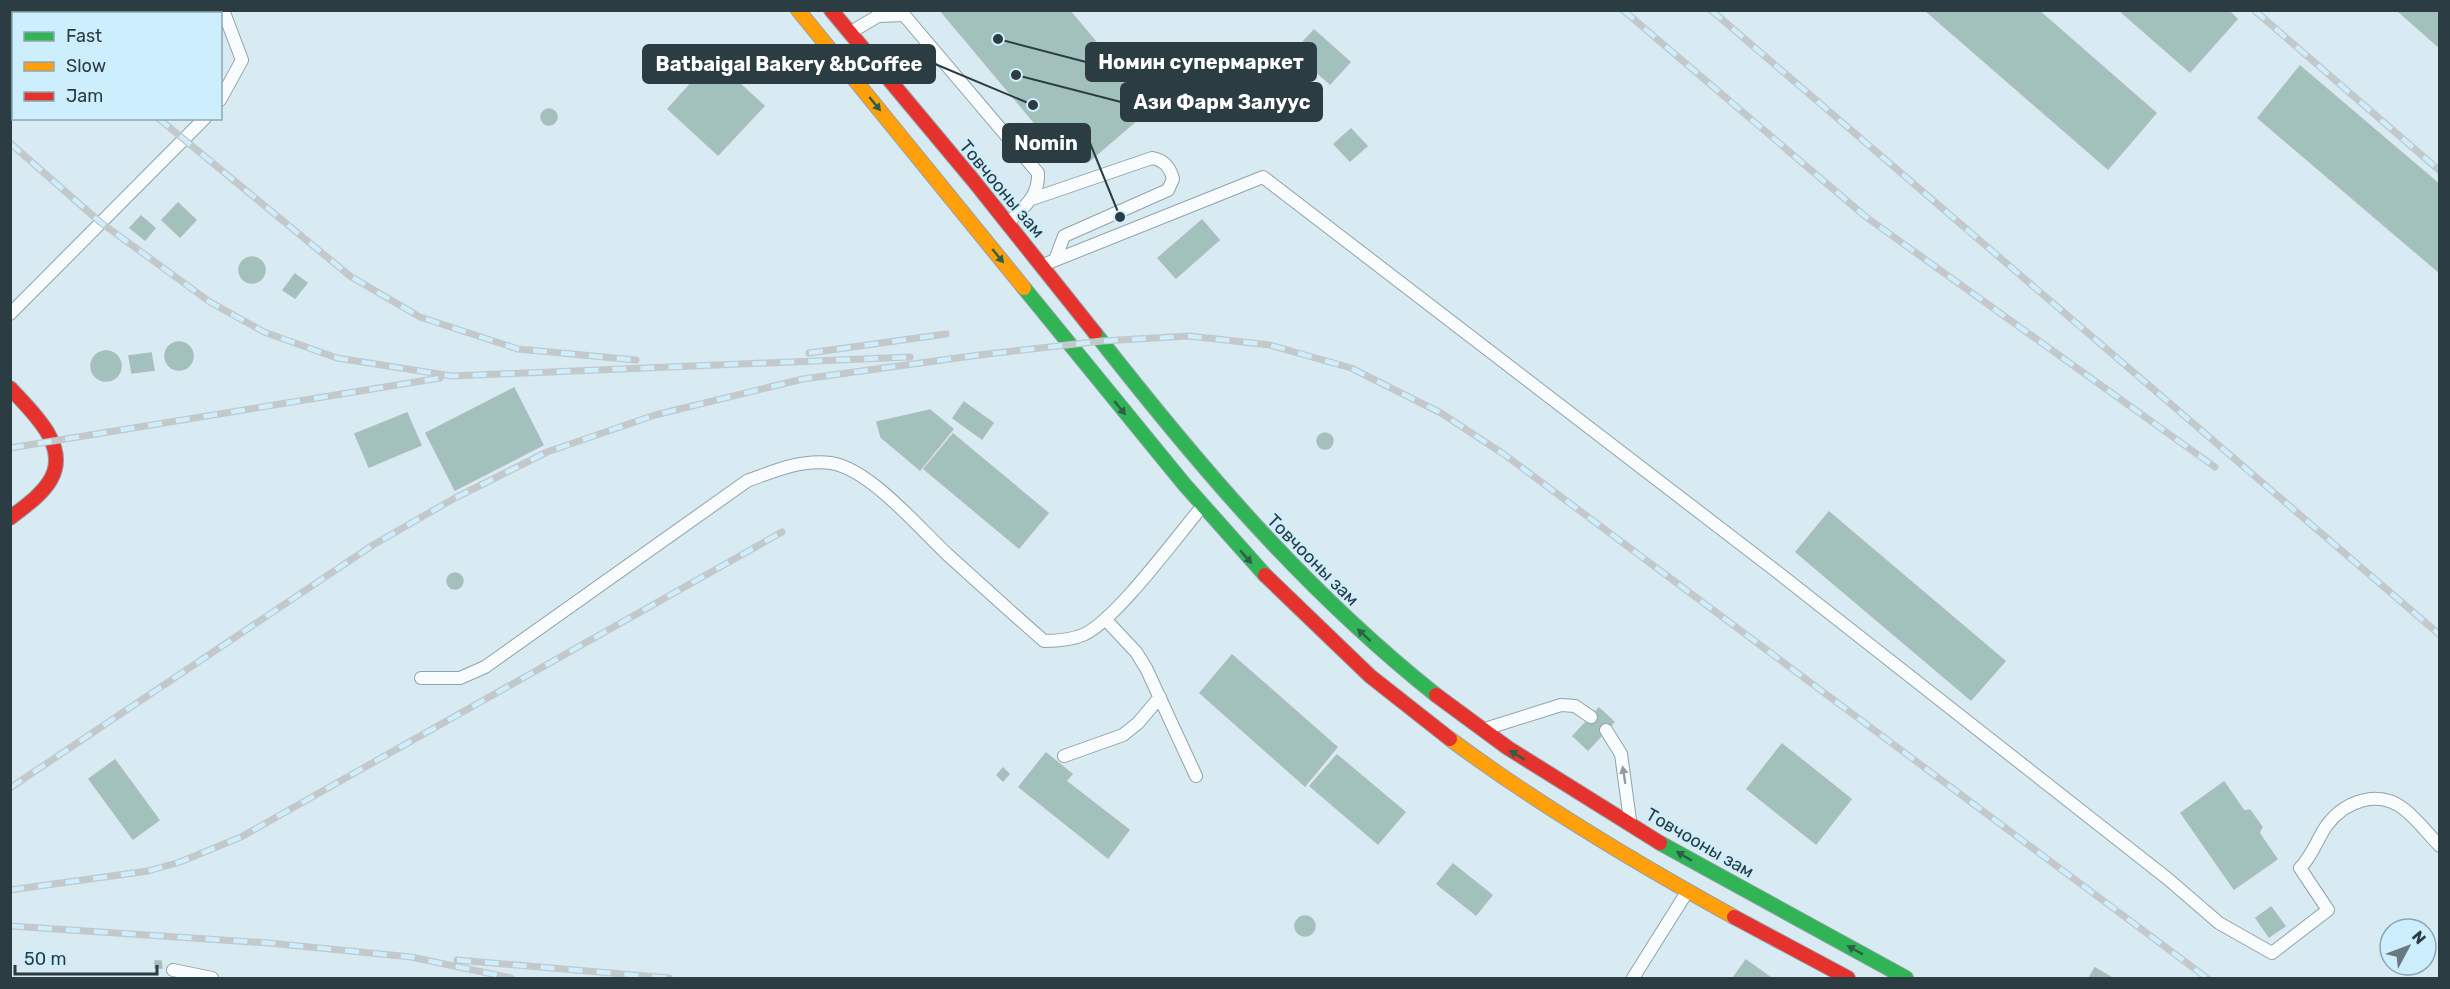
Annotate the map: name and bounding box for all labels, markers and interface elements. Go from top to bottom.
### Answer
legend [12,12,222,120]
text: Fast [66,25,102,47]
callout: Номин супермаркет [1086,43,1316,81]
callout: Batbaigal Bakery &bCoffee [643,45,935,83]
text: Номин супермаркет [1098,50,1304,74]
text: Batbaigal Bakery &bCoffee [656,52,923,76]
text: Slow [66,55,106,77]
callout: Ази Фарм Залуус [1121,83,1322,121]
text: Jam [66,85,103,107]
text: Ази Фарм Залуус [1133,90,1311,114]
one-way arrow [869,96,882,112]
callout: Nomin [1003,124,1090,162]
text: Nomin [1014,131,1078,155]
street label: Товчооны зам [955,136,1049,242]
one-way arrow [991,248,1004,264]
one-way arrow [1114,400,1127,416]
street label: Товчооны зам [1262,509,1364,611]
one-way arrow [1239,549,1252,564]
one-way arrow [1357,629,1372,642]
one-way arrow [1509,750,1525,761]
one-way arrow [1619,765,1628,784]
street label: Товчооны зам [1642,803,1758,883]
one-way arrow [1676,850,1692,861]
north arrow [2378,917,2438,977]
text: N [2408,927,2430,948]
scale bar [15,938,158,976]
one-way arrow [1846,945,1863,955]
text: 50 m [24,948,67,970]

